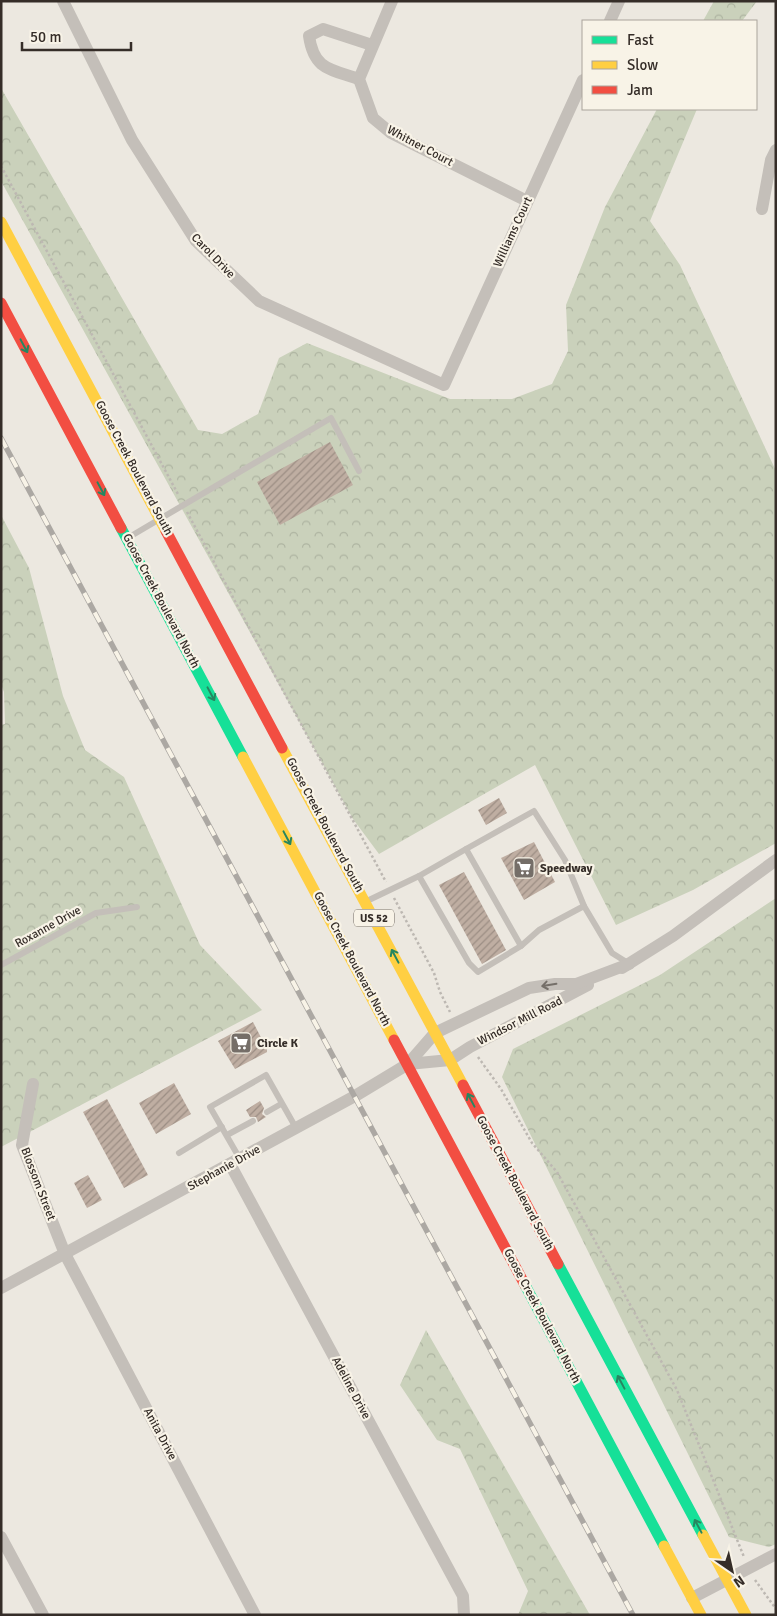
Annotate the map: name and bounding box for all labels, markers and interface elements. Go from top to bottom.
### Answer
scale bar [22,20,131,52]
legend [582,20,757,110]
text: 50 m [30,28,61,46]
text: Fast [627,31,654,49]
text: Slow [627,56,658,74]
text: Jam [627,81,653,99]
street label: Whitner Court [384,122,456,170]
street label: Williams Court [490,194,536,270]
street label: Carol Drive [188,230,238,282]
one-way arrow [20,338,30,353]
street label: Goose Creek Boulevard South [92,398,176,538]
one-way arrow [97,481,107,496]
street label: Goose Creek Boulevard North [119,531,203,671]
one-way arrow [207,686,216,701]
street label: Goose Creek Boulevard South [283,755,367,895]
one-way arrow [282,830,292,845]
supermarket icon: Speedway [512,856,536,880]
place label: Speedway [540,861,593,876]
street label: Goose Creek Boulevard North [310,889,394,1029]
street label: Roxanne Drive [12,903,84,951]
road number: US 52 [354,910,394,926]
one-way arrow [389,950,399,964]
one-way arrow [541,980,557,990]
street label: Windsor Mill Road [475,993,565,1049]
supermarket icon: Circle K [229,1031,253,1055]
place label: Circle K [257,1036,298,1051]
one-way arrow [466,1092,476,1107]
street label: Goose Creek Boulevard South [473,1113,557,1253]
street label: Stephanie Drive [185,1142,263,1194]
street label: Blossom Street [17,1145,59,1223]
street label: Goose Creek Boulevard North [500,1246,584,1386]
street label: Adeline Drive [328,1354,374,1422]
one-way arrow [616,1375,626,1390]
street label: Anita Drive [140,1405,180,1463]
one-way arrow [693,1518,703,1533]
north arrow [707,1546,757,1596]
text: N [730,1572,748,1591]

